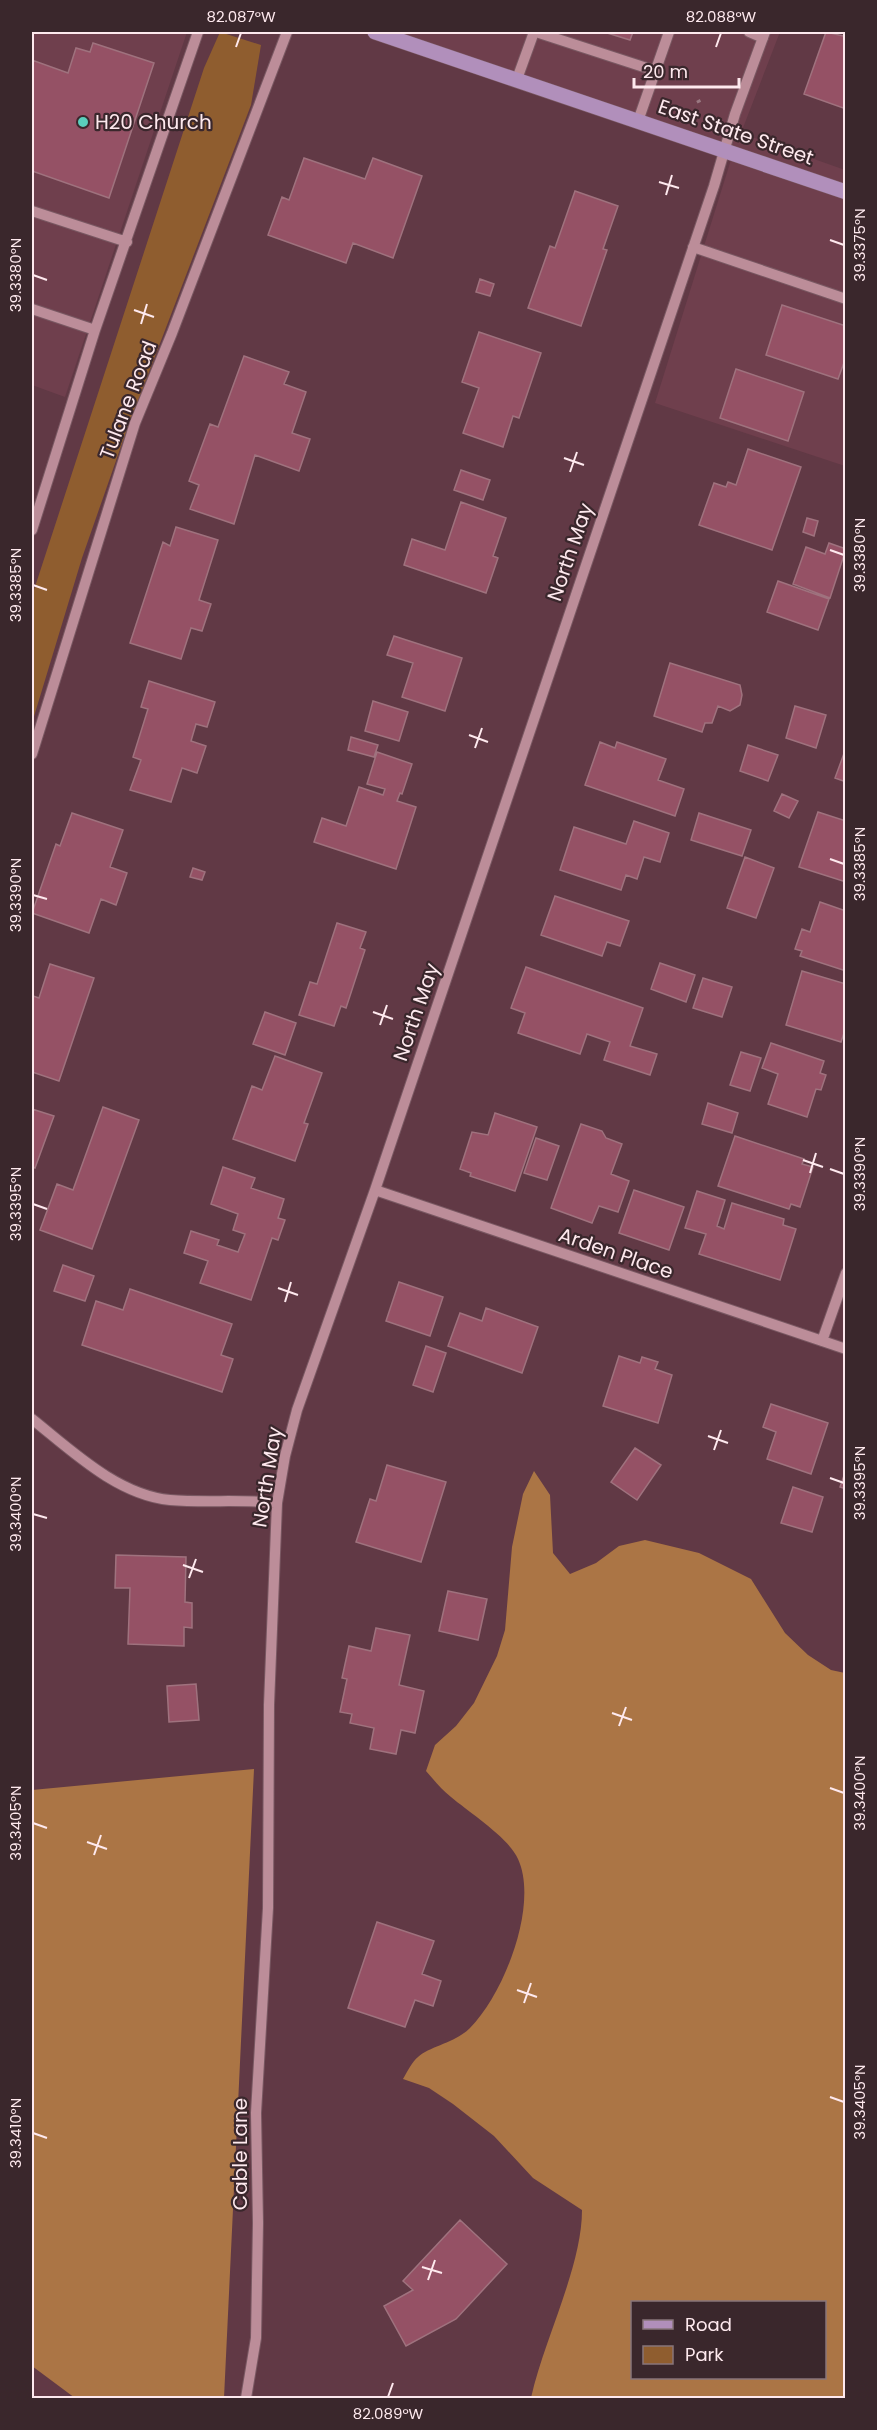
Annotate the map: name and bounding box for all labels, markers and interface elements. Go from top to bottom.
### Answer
text: 82.087°W [206,6,276,27]
text: 82.088°W [686,6,757,27]
scale bar [634,51,739,89]
text: 20 m [643,59,688,84]
street label: East State Street [654,92,818,172]
place label: H20 Church [95,108,212,136]
marker: H20 Church [76,115,90,129]
text: 39.3375°N [849,208,870,282]
text: 39.3380°N [5,238,26,312]
street label: Tulane Road [93,337,163,463]
street label: North May [540,499,600,605]
text: 39.3380°N [849,518,870,592]
text: 39.3385°N [5,548,26,622]
text: 39.3385°N [849,827,870,901]
text: 39.3390°N [5,858,26,932]
street label: North May [386,959,446,1065]
text: 39.3390°N [849,1137,870,1211]
text: 39.3395°N [5,1167,26,1241]
street label: Arden Place [555,1220,677,1286]
street label: North May [245,1425,289,1529]
text: 39.3395°N [849,1446,870,1520]
text: 39.3400°N [5,1476,26,1552]
text: 39.3400°N [849,1755,870,1831]
text: 39.3405°N [5,1785,26,1861]
text: 39.3405°N [849,2064,870,2140]
text: 39.3410°N [5,2098,26,2168]
street label: Cable Lane [226,2098,254,2210]
legend [631,2301,826,2379]
text: Road [685,2312,732,2337]
text: Park [685,2342,724,2367]
text: 82.089°W [353,2403,424,2424]

